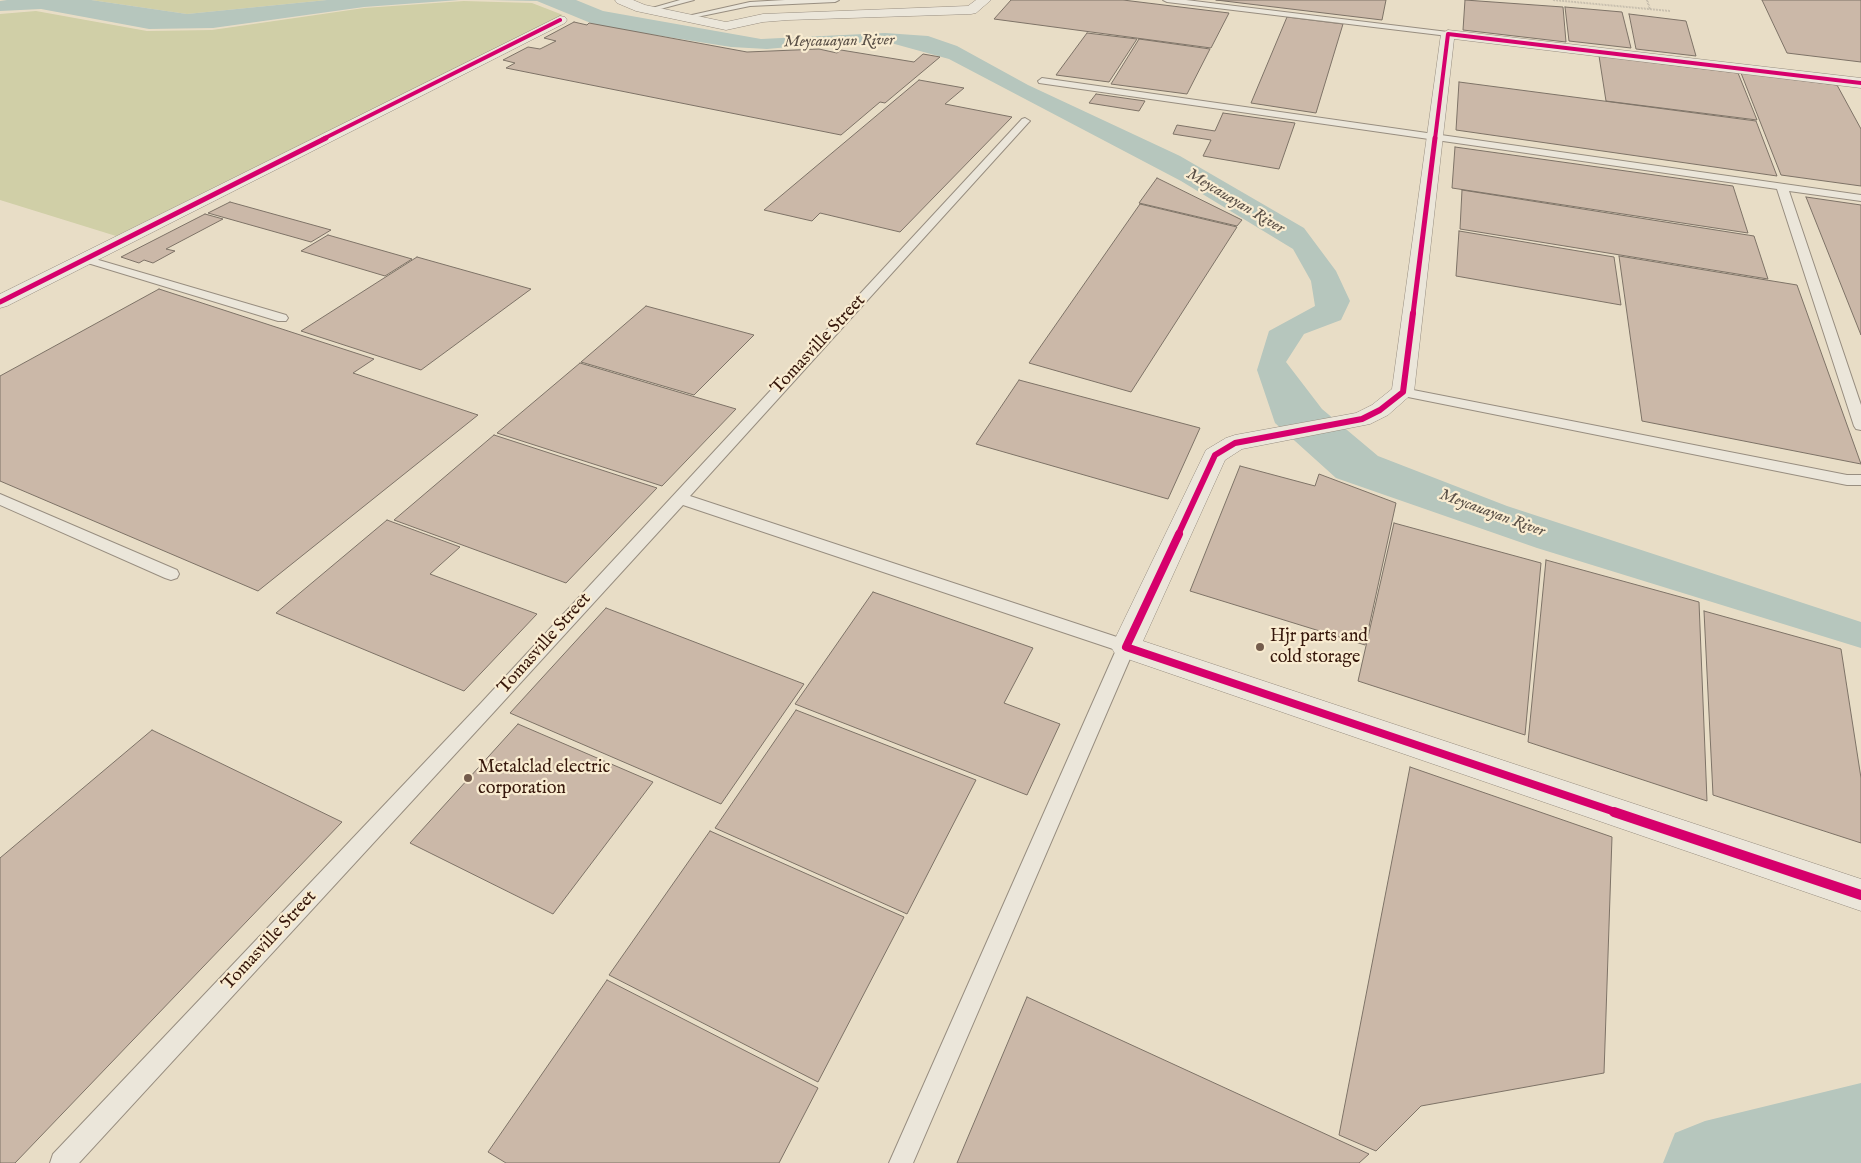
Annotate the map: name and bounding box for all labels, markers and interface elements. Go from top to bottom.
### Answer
water label: Meycauayan River [783,31,895,53]
water label: Meycauayan River [1183,165,1287,239]
street label: Tomasville Street [767,291,871,399]
water label: Meycauayan River [1437,486,1547,542]
street label: Tomasville Street [494,589,596,699]
place label: Hjr parts and cold storage [1270,626,1368,669]
marker: Hjr parts and cold storage [1254,641,1266,653]
place label: Metalclad electric corporation [478,757,610,800]
marker: Metalclad electric corporation [462,772,474,784]
street label: Tomasville Street [218,887,322,995]

